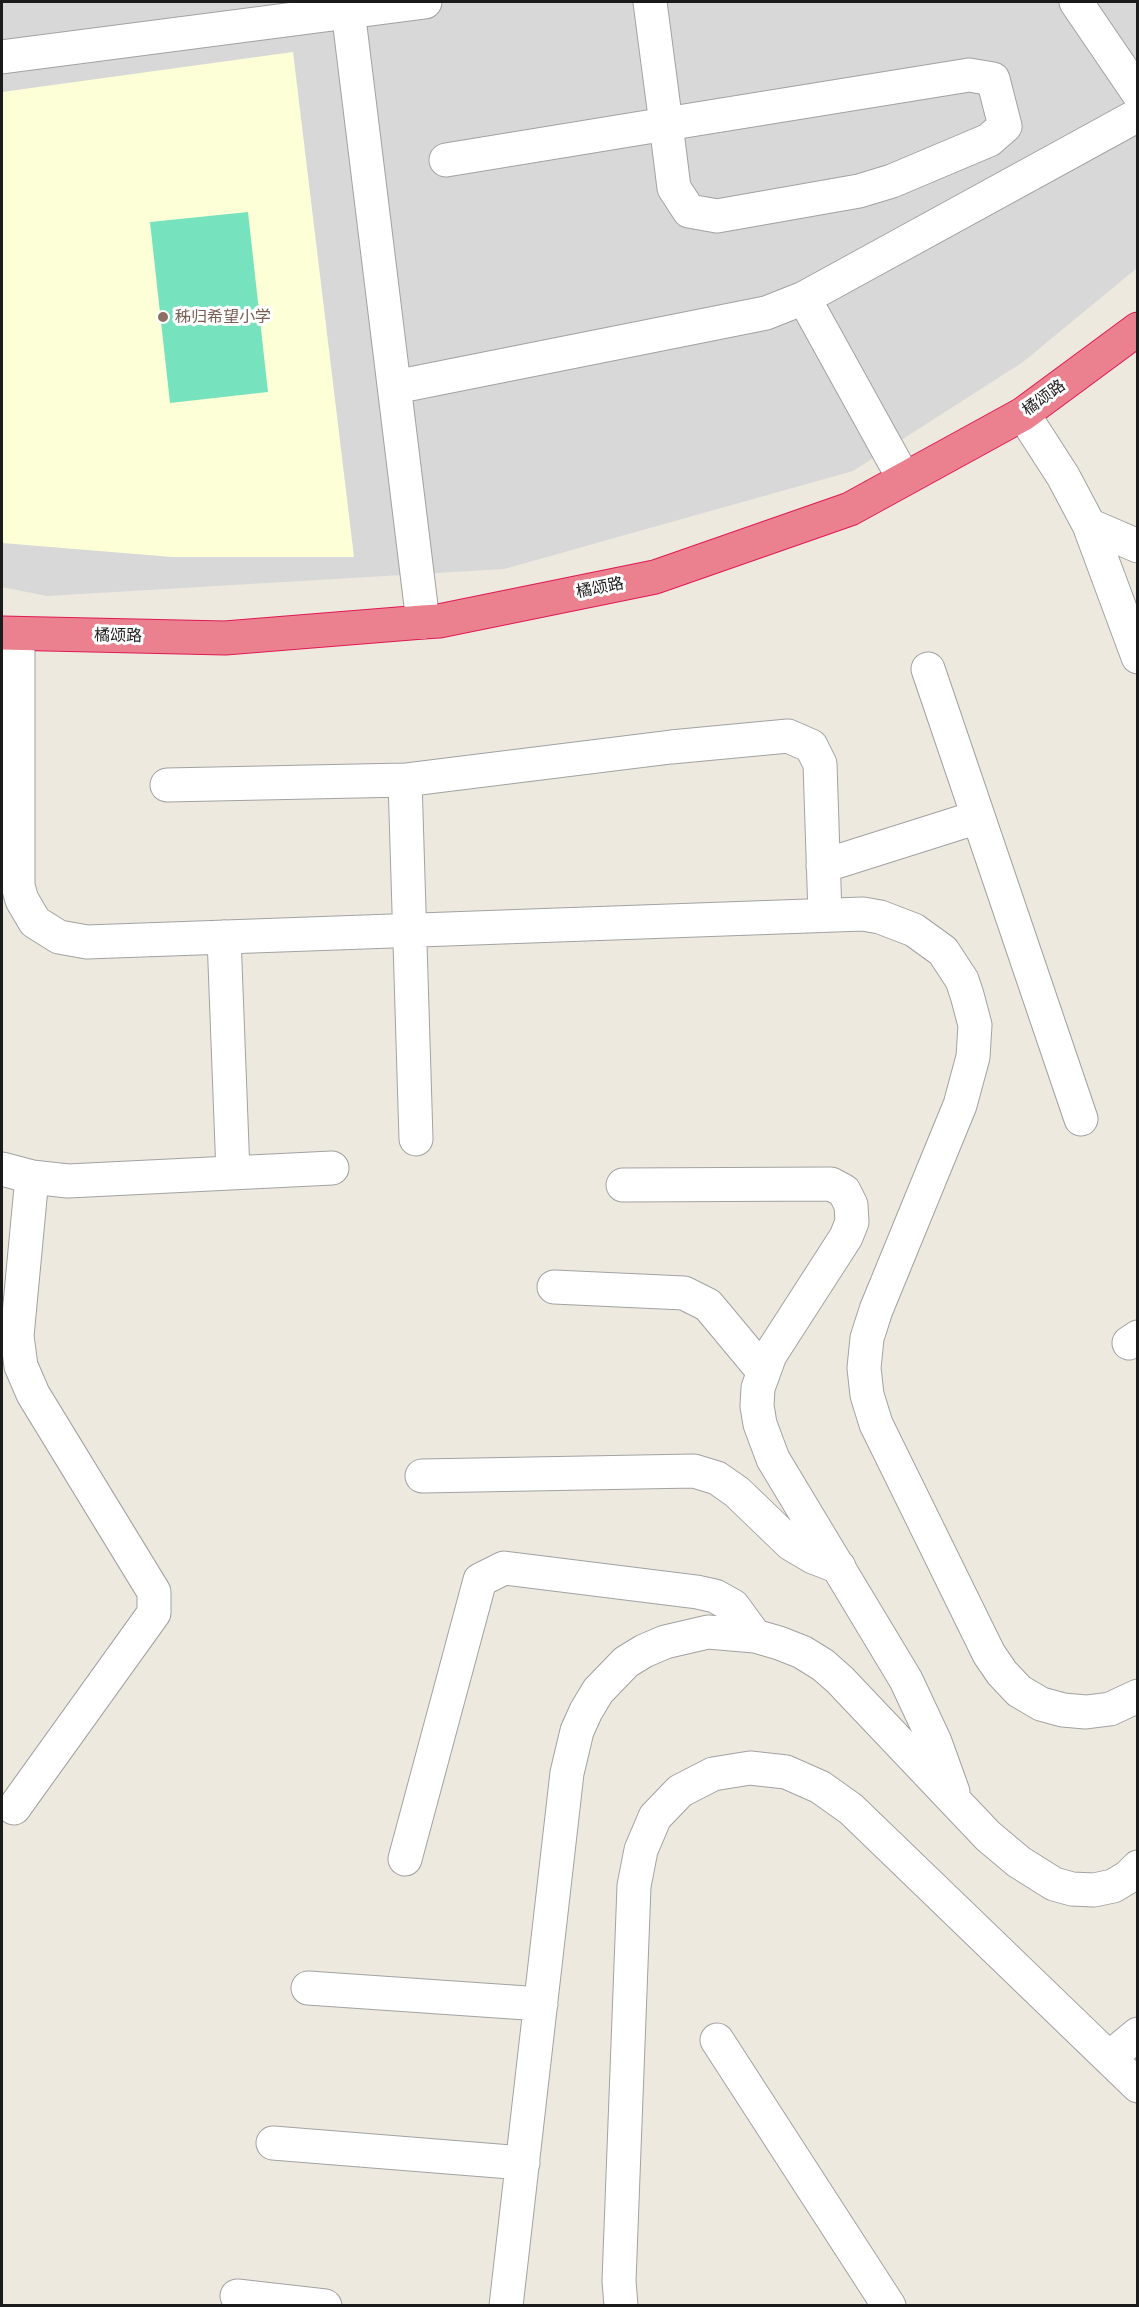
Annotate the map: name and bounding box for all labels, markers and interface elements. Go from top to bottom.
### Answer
place label: 秭归希望小学 [175,307,271,327]
marker: 秭归希望小学 [156,310,170,324]
street label: 橘颂路 [1019,376,1069,420]
street label: 橘颂路 [575,574,625,602]
street label: 橘颂路 [94,626,142,646]

